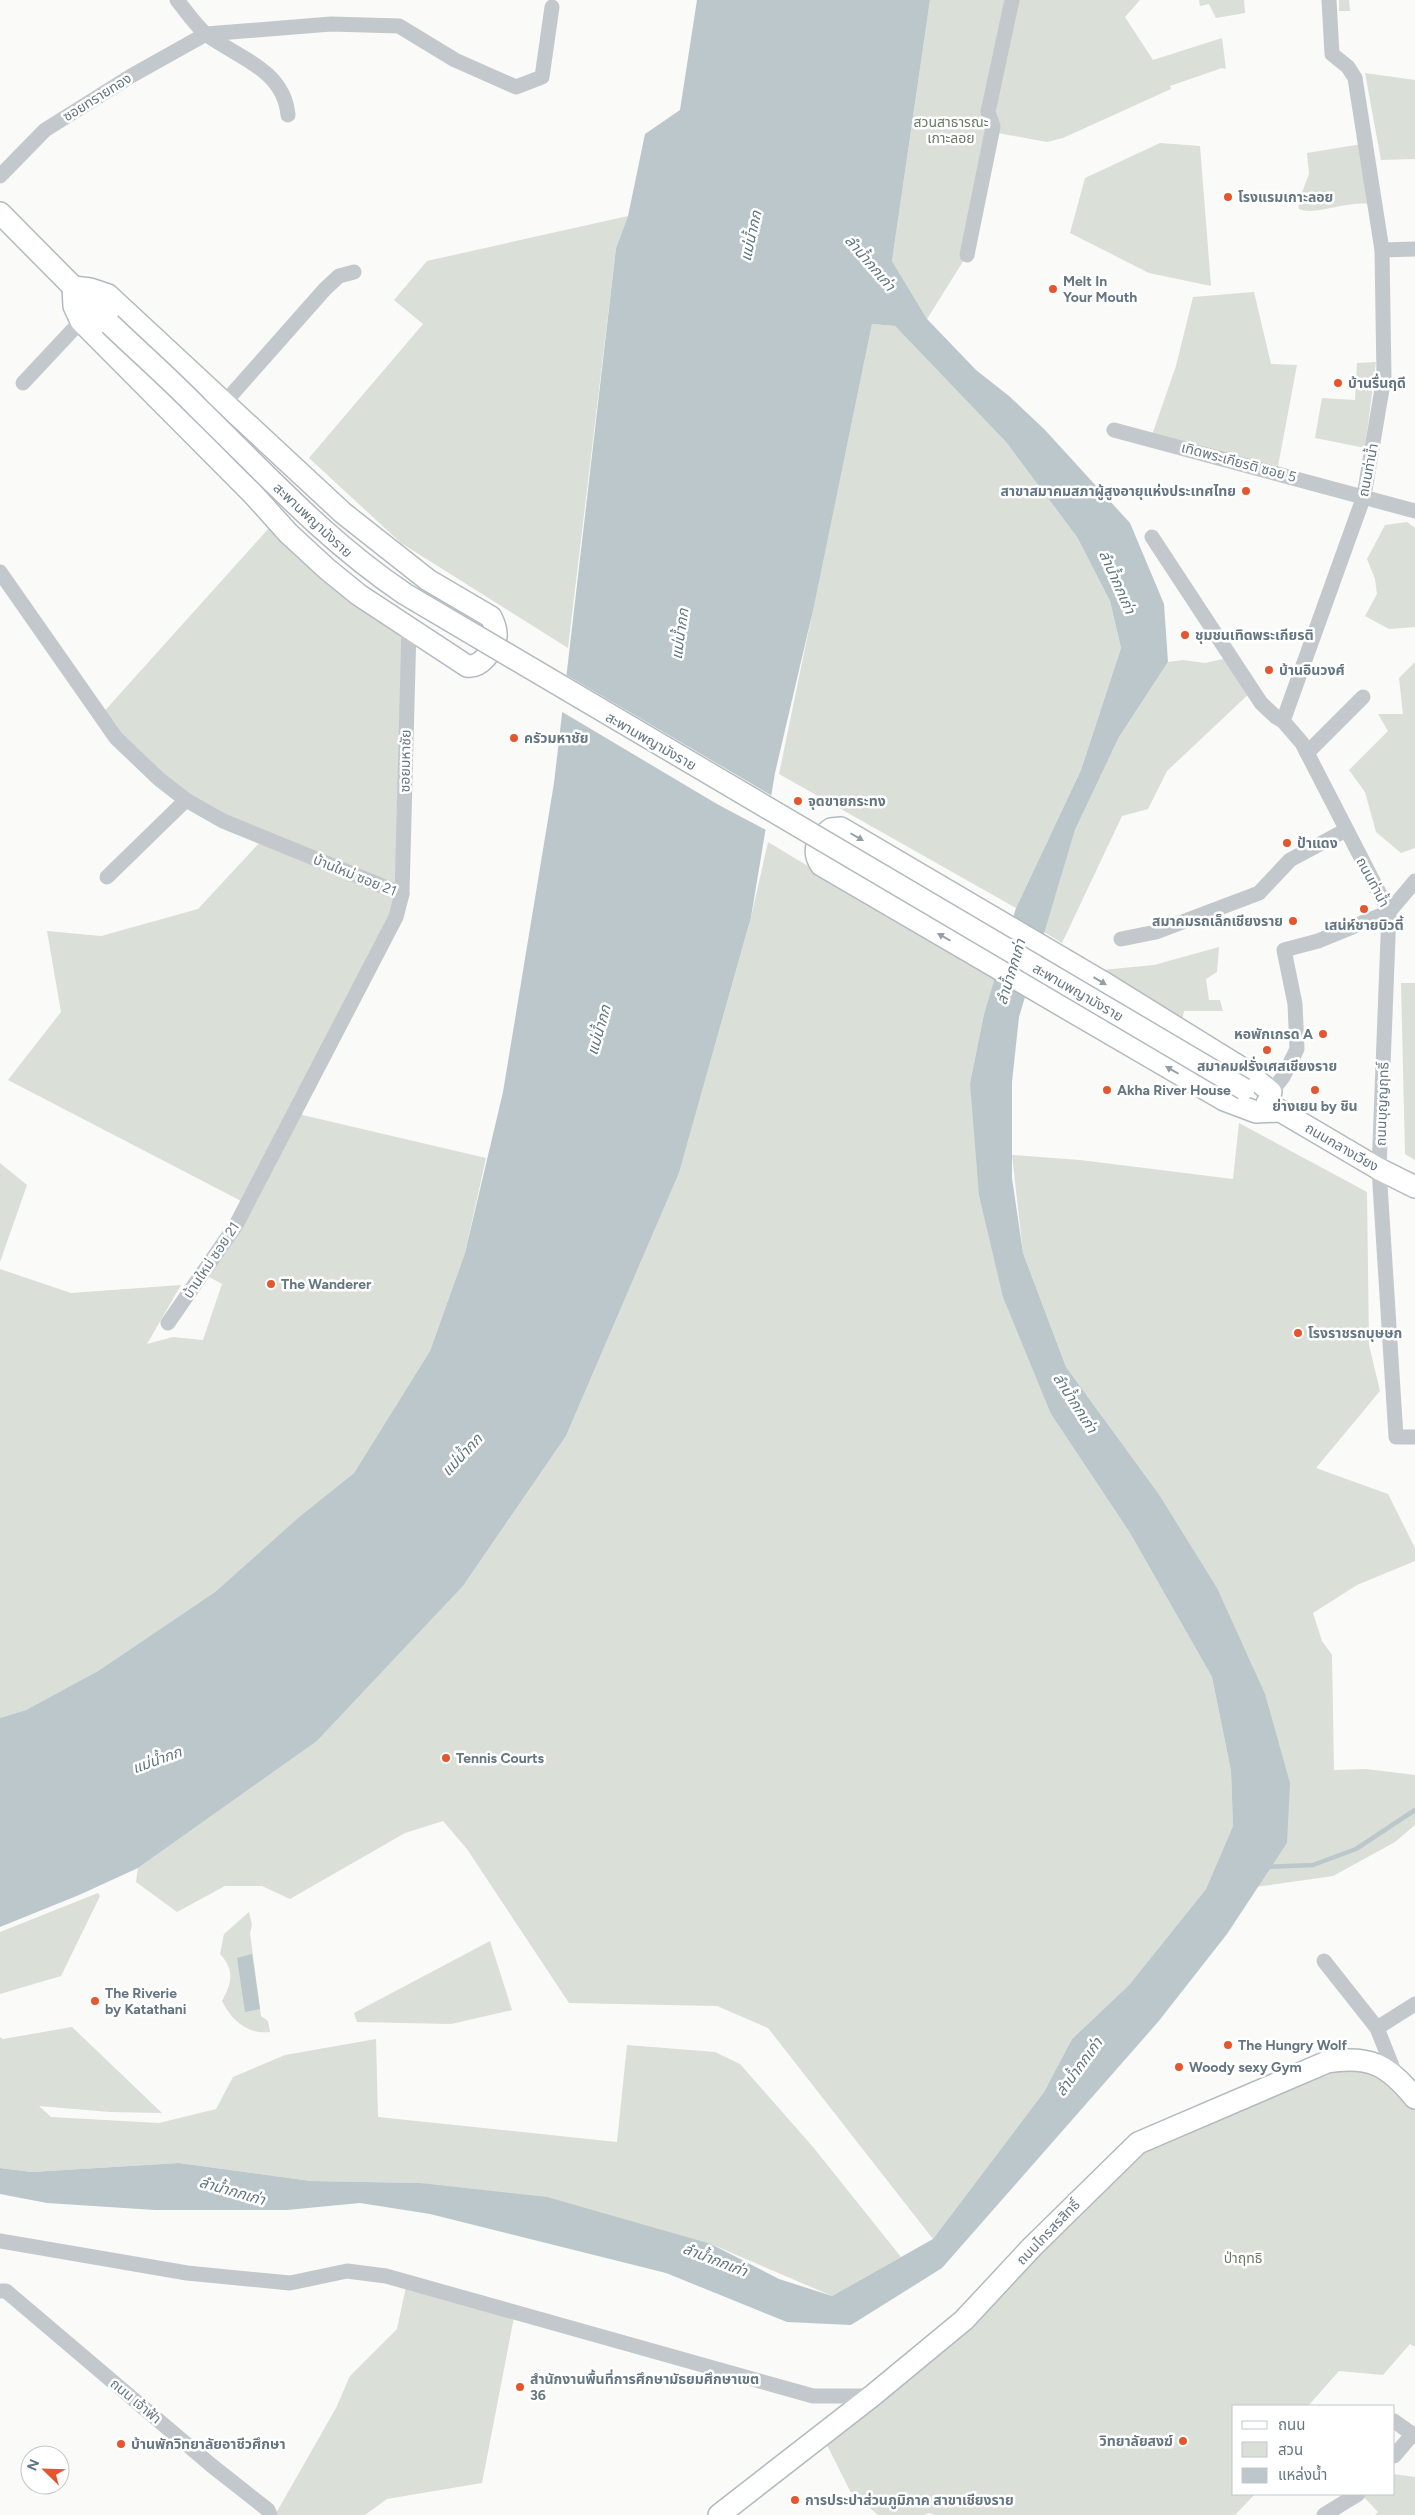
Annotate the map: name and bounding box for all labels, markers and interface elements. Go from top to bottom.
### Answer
street label: ซอยทรายทอง [60,70,135,125]
park label: สวนสาธารณะ เกาะลอย [914,114,989,147]
place label: โรงแรมเกาะลอย [1238,189,1333,206]
marker: โรงแรมเกาะลอย [1222,191,1234,203]
water label: แม่น้ำกก [735,208,766,263]
water label: ลำน้ำกกเก่า [841,230,901,295]
place label: Melt In Your Mouth [1063,273,1137,306]
marker: Melt In Your Mouth [1047,283,1059,295]
place label: บ้านรื่นฤดี [1348,373,1406,392]
marker: บ้านรื่นฤดี [1332,377,1344,389]
street label: เทิดพระเกียรติ ซอย 5 [1180,439,1298,486]
street label: ถนนท่าน้ำ [1353,442,1382,498]
street label: สะพานพญามังราย [270,479,356,561]
place label: สาขาสมาคมสภาผู้สูงอายุแห่งประเทศไทย [1001,483,1236,501]
marker: สาขาสมาคมสภาผู้สูงอายุแห่งประเทศไทย [1240,485,1252,497]
water label: ลำน้ำกกเก่า [1095,547,1141,617]
water label: แม่น้ำกก [666,606,693,661]
place label: ชุมชนเทิดพระเกียรติ [1195,627,1314,644]
marker: ชุมชนเทิดพระเกียรติ [1179,629,1191,641]
place label: บ้านอินวงศ์ [1279,662,1345,679]
marker: บ้านอินวงศ์ [1263,664,1275,676]
street label: สะพานพญามังราย [602,709,699,774]
street label: ซอยมหาชัย [396,730,415,792]
place label: ครัวมหาชัย [524,730,588,747]
marker: ครัวมหาชัย [508,732,520,744]
place label: จุดขายกระทง [808,793,886,810]
marker: จุดขายกระทง [792,795,804,807]
one-way arrow [850,833,863,842]
place label: ป้าแดง [1297,835,1338,852]
marker: ป้าแดง [1281,837,1293,849]
street label: บ้านใหม่ ซอย 21 [311,851,399,900]
street label: ถนนท่าน้ำ [1352,853,1395,910]
marker: เสน่ห์ชายบิวตี้ [1358,903,1370,915]
place label: สมาคมรถเล็กเชียงราย [1152,913,1283,930]
marker: สมาคมรถเล็กเชียงราย [1287,915,1299,927]
place label: เสน่ห์ชายบิวตี้ [1324,915,1404,934]
one-way arrow [937,933,952,941]
water label: ลำน้ำกกเก่า [991,936,1030,1007]
street label: สะพานพญามังราย [1029,960,1126,1025]
one-way arrow [1093,976,1106,985]
water label: แม่น้ำกก [581,1001,615,1057]
place label: หอพักเกรด A [1234,1026,1313,1043]
marker: หอพักเกรด A [1317,1028,1329,1040]
marker: สมาคมฝรั่งเศสเชียงราย [1261,1044,1273,1056]
place label: สมาคมฝรั่งเศสเชียงราย [1197,1056,1337,1075]
street label: ถนนบุญญฤทธิ์ [1372,1061,1392,1146]
one-way arrow [1165,1065,1178,1074]
place label: Akha River House [1117,1082,1231,1099]
marker: Akha River House [1101,1084,1113,1096]
marker: ย่างเยน by ชิน [1309,1084,1321,1096]
place label: ย่างเยน by ชิน [1272,1098,1358,1115]
street label: ถนนกลางเวียง [1302,1120,1381,1175]
street label: บ้านใหม่ ซอย 21 [180,1219,243,1302]
place label: The Wanderer [281,1276,372,1293]
marker: The Wanderer [265,1278,277,1290]
place label: โรงราชรถบุษษก [1308,1325,1402,1342]
marker: โรงราชรถบุษษก [1292,1327,1304,1339]
water label: ลำน้ำกกเก่า [1049,1369,1103,1437]
water label: แม่น้ำกก [437,1428,487,1480]
water label: แม่น้ำกก [129,1741,185,1777]
place label: Tennis Courts [456,1750,545,1767]
marker: Tennis Courts [440,1752,452,1764]
place label: The Riverie by Katathani [105,1985,186,2018]
marker: The Riverie by Katathani [89,1995,101,2007]
water label: ลำน้ำกกเก่า [1050,2033,1107,2100]
place label: The Hungry Wolf [1238,2037,1348,2054]
marker: The Hungry Wolf [1222,2039,1234,2051]
place label: Woody sexy Gym [1189,2059,1302,2076]
marker: Woody sexy Gym [1173,2061,1185,2073]
water label: ลำน้ำกกเก่า [197,2171,268,2209]
street label: ถนนไกรสรสิทธิ์ [1013,2196,1084,2268]
water label: ลำน้ำกกเก่า [680,2238,751,2281]
park label: ป่าฤทธิ [1224,2250,1262,2267]
place label: สำนักงานพื้นที่การศึกษามัธยมศึกษาเขต 36 [530,2369,759,2404]
street label: ถนน เจ้าฟ้า [107,2375,165,2428]
marker: สำนักงานพื้นที่การศึกษามัธยมศึกษาเขต 36 [514,2381,526,2393]
legend [1232,2405,1395,2495]
text: ถนน [1278,2416,1305,2434]
place label: วิทยาลัยสงฆ์ [1099,2433,1173,2450]
marker: วิทยาลัยสงฆ์ [1177,2435,1189,2447]
place label: บ้านพักวิทยาลัยอาชีวศึกษา [131,2436,286,2453]
marker: บ้านพักวิทยาลัยอาชีวศึกษา [115,2438,127,2450]
text: สวน [1278,2441,1303,2459]
north arrow [20,2445,70,2495]
text: N [24,2457,43,2473]
text: แหล่งน้ำ [1278,2464,1327,2484]
place label: การประปาส่วนภูมิภาค สาขาเชียงราย [805,2492,1014,2510]
marker: การประปาส่วนภูมิภาค สาขาเชียงราย [789,2494,801,2506]

